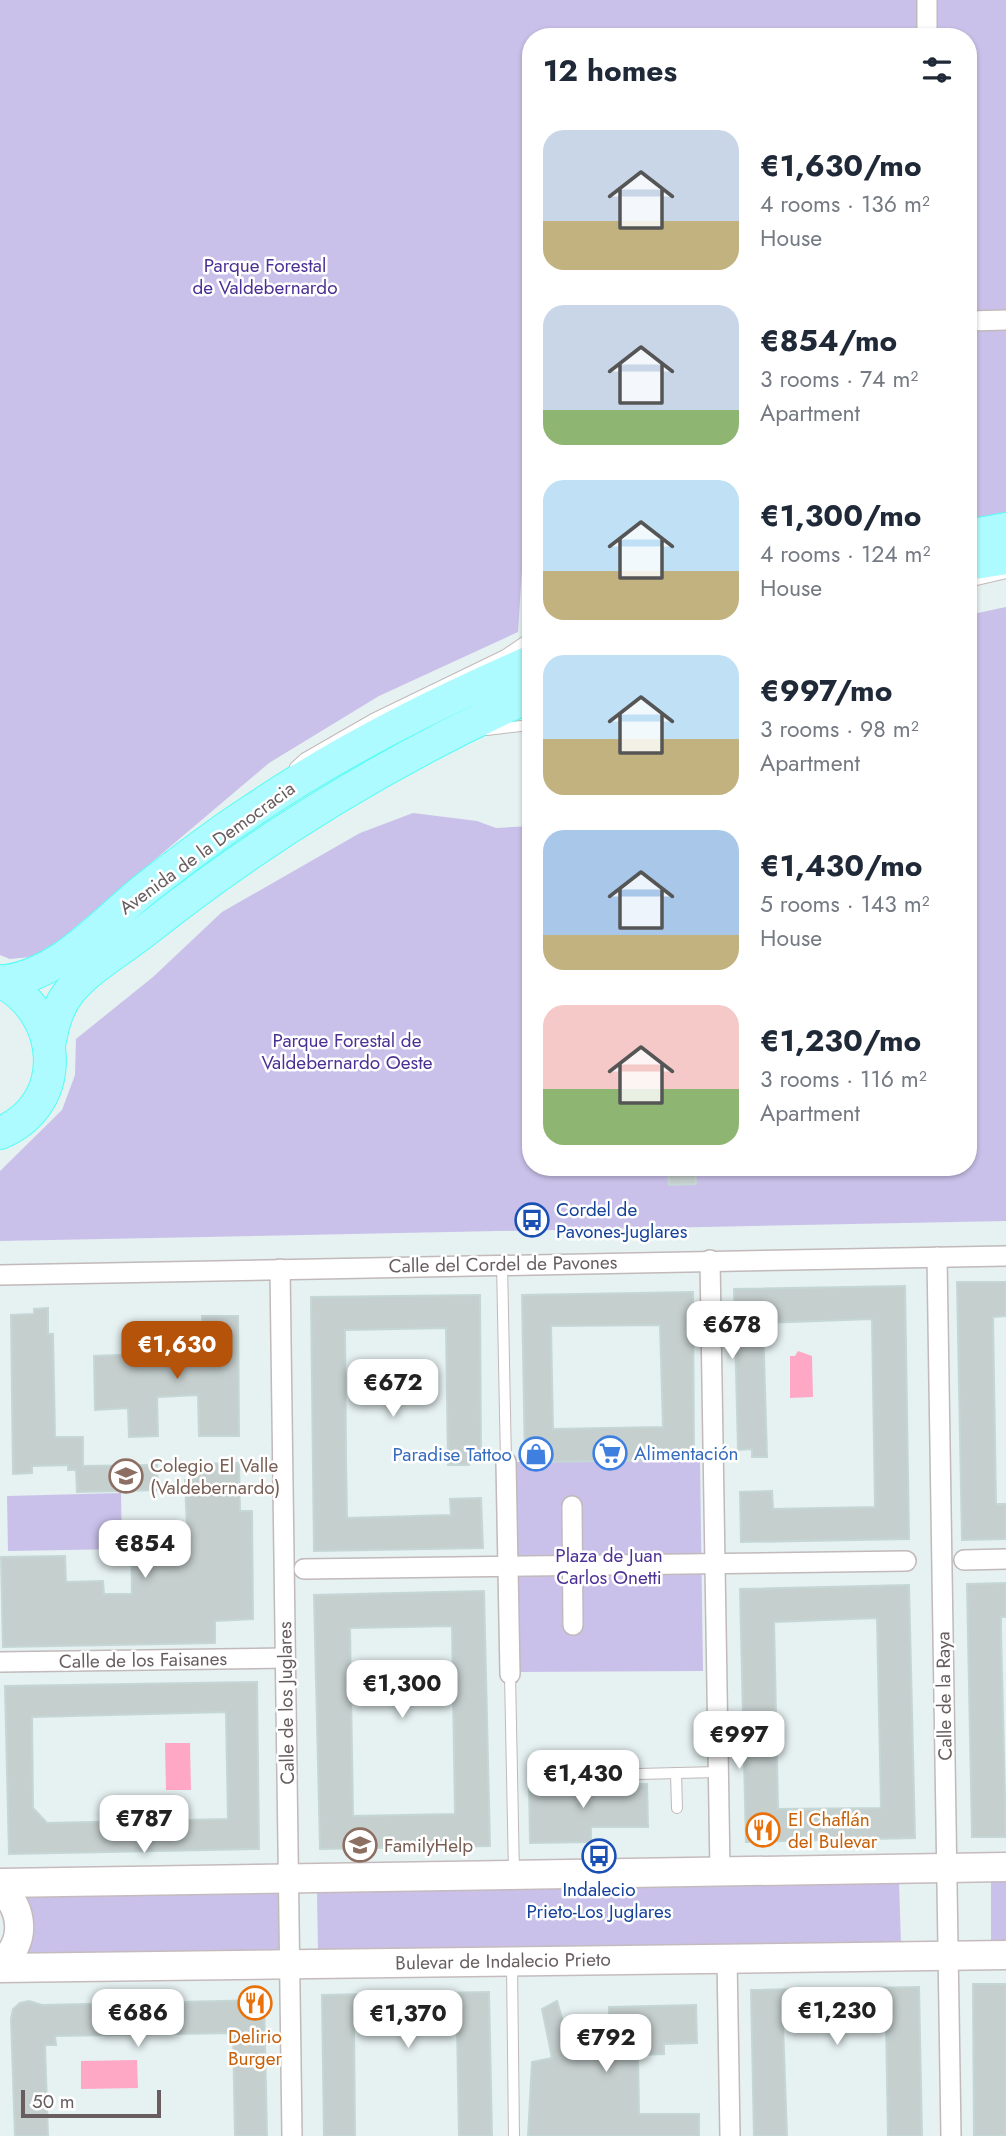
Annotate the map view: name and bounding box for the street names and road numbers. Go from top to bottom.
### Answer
street label: Avenida de la Democracia [114,775,300,921]
street label: Calle del Cordel de Pavones [388,1249,618,1279]
street label: Calle de los Juglares [271,1621,301,1785]
street label: Calle de la Raya [929,1631,959,1761]
street label: Calle de los Faisanes [59,1645,228,1675]
street label: Bulevar de Indalecio Prieto [395,1946,611,1976]

